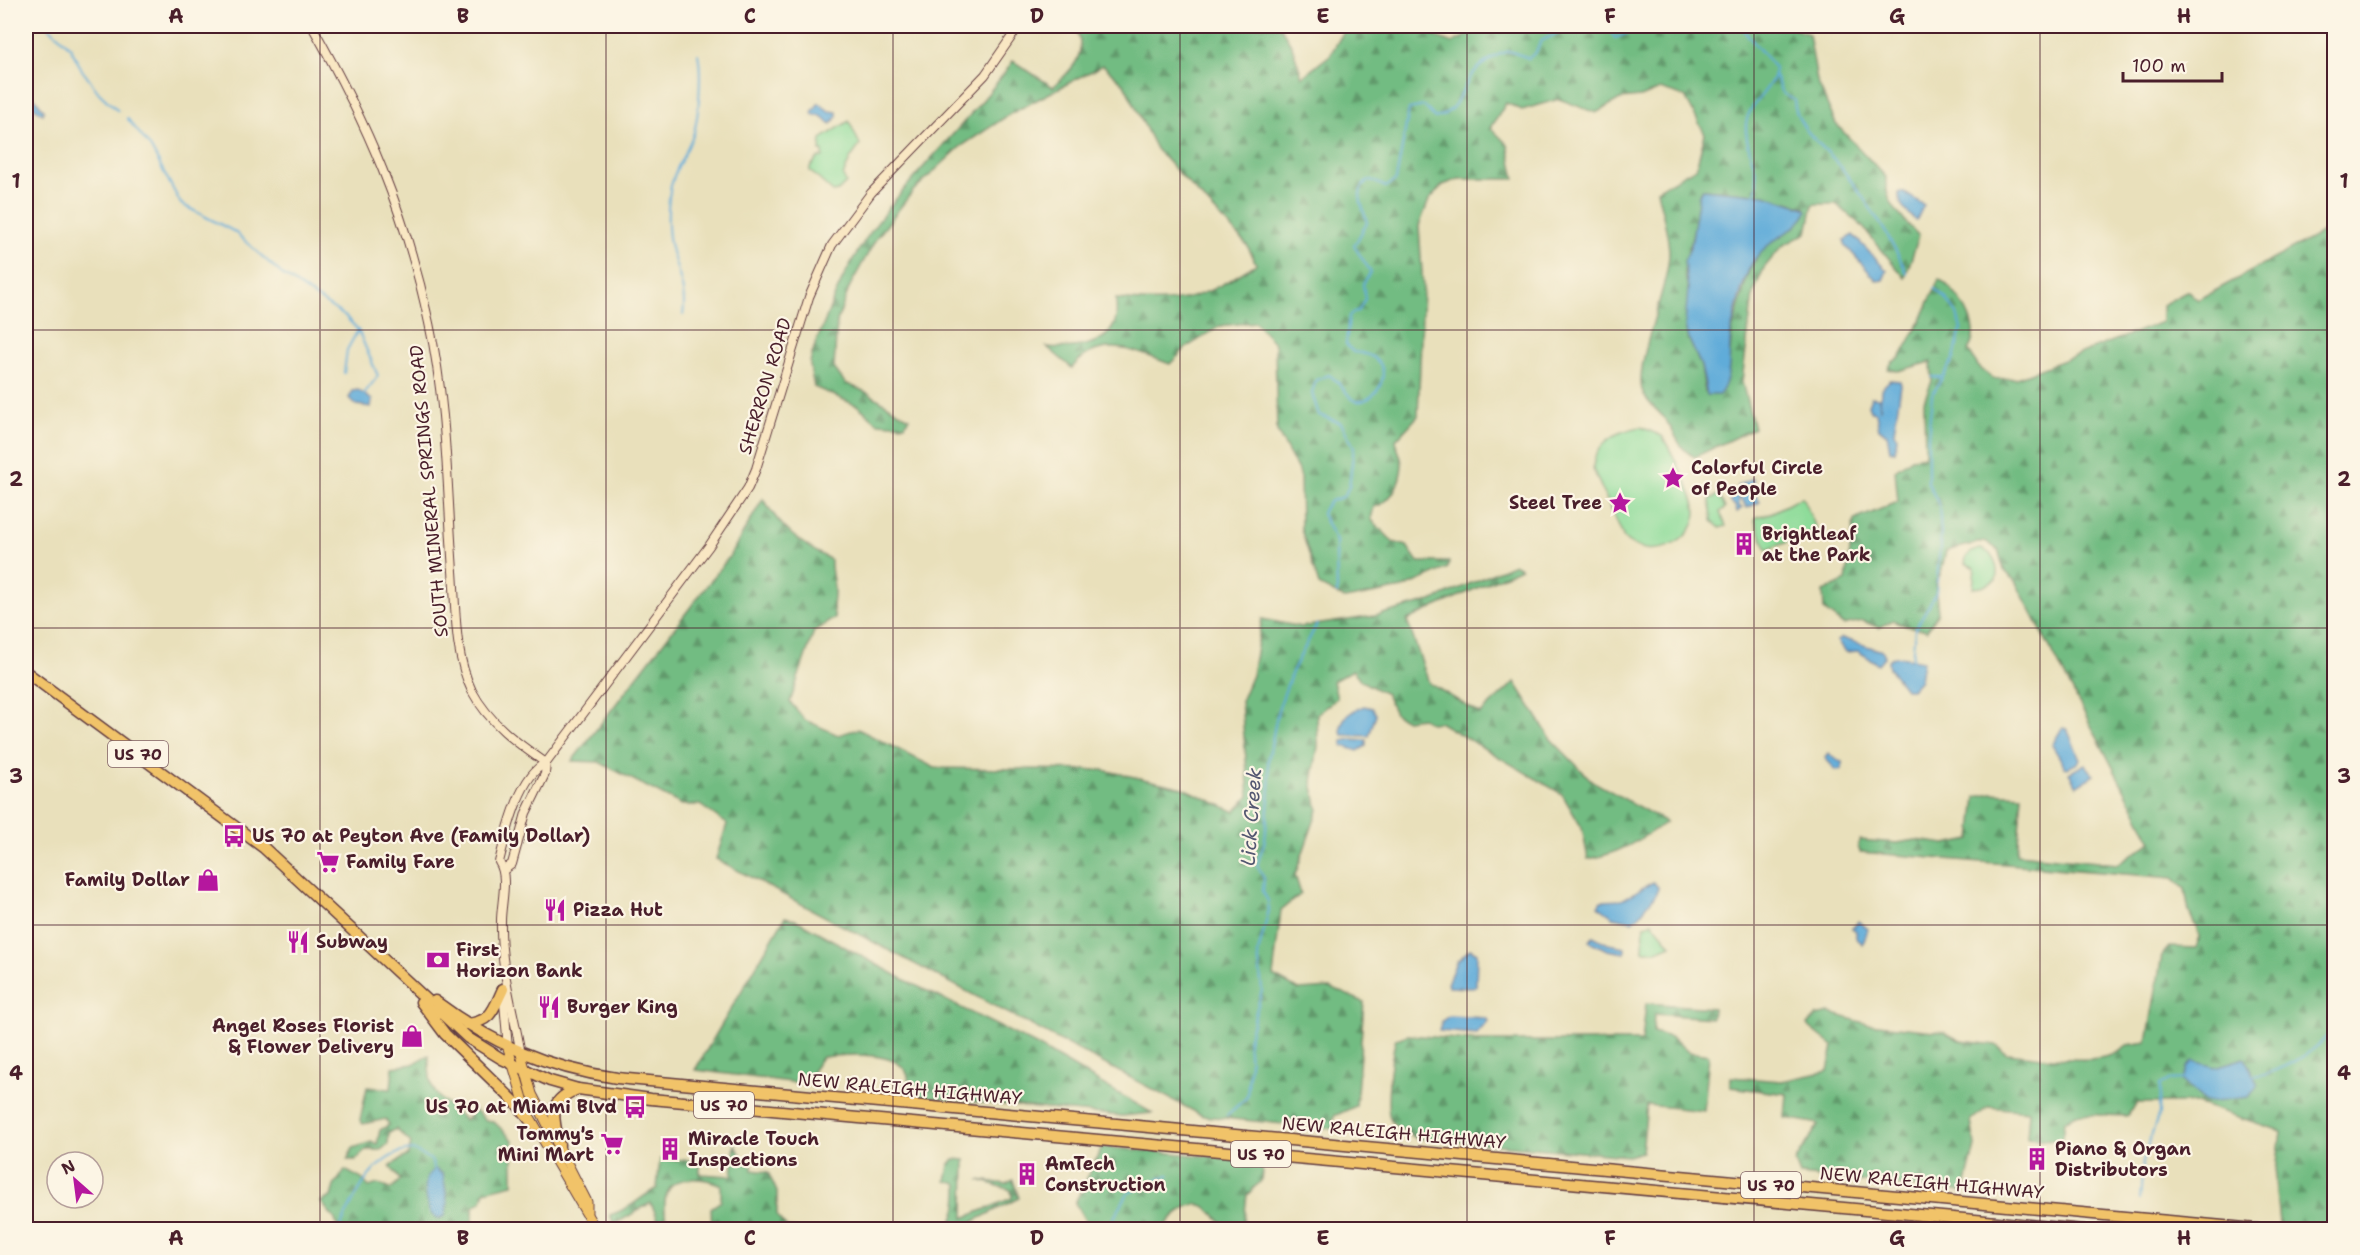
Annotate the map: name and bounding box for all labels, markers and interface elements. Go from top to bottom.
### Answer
text: A [168,3,184,29]
text: B [457,3,469,29]
text: C [744,3,756,29]
text: D [1030,3,1044,29]
text: E [1316,3,1330,29]
text: F [1604,3,1616,29]
text: G [1889,3,1905,29]
text: H [2177,3,2191,29]
scale bar [2123,45,2222,83]
text: 100 m [2132,54,2186,78]
text: 1 [11,168,21,194]
text: 1 [2339,168,2349,194]
street label: SHERRON ROAD [733,315,797,457]
street label: SOUTH MINERAL SPRINGS ROAD [404,344,454,638]
place label: Colorful Circle of People [1691,456,1823,501]
place icon: Colorful Circle of People [1660,465,1686,491]
text: 2 [9,466,23,492]
text: 2 [2337,466,2351,492]
place icon: Steel Tree [1607,490,1633,516]
place label: Steel Tree [1509,491,1602,515]
place label: Brightleaf at the Park [1762,522,1870,567]
building icon: Brightleaf at the Park [1731,531,1757,557]
road number: US 70 [108,741,168,767]
text: 3 [9,763,23,789]
text: 3 [2337,763,2351,789]
water label: Lick Creek [1235,766,1267,867]
bus stop icon: US 70 at Peyton Ave (Family Dollar) [221,823,247,849]
place label: US 70 at Peyton Ave (Family Dollar) [252,824,590,848]
supermarket icon: Family Fare [315,849,341,875]
place label: Family Fare [346,850,455,874]
shop icon: Family Dollar [195,867,221,893]
place label: Family Dollar [65,868,190,892]
restaurant icon: Pizza Hut [542,897,568,923]
place label: Pizza Hut [573,898,663,922]
restaurant icon: Subway [285,929,311,955]
place label: Subway [316,930,388,954]
place label: First Horizon Bank [456,938,583,983]
bank icon: First Horizon Bank [425,947,451,973]
restaurant icon: Burger King [536,994,562,1020]
place label: Burger King [567,995,678,1019]
place label: Angel Roses Florist & Flower Delivery [212,1014,394,1059]
shop icon: Angel Roses Florist & Flower Delivery [399,1023,425,1049]
text: 4 [9,1060,23,1086]
text: 4 [2337,1060,2351,1086]
street label: NEW RALEIGH HIGHWAY [797,1067,1023,1111]
road number: US 70 [694,1092,754,1118]
bus stop icon: US 70 at Miami Blvd [622,1094,648,1120]
place label: US 70 at Miami Blvd [425,1095,617,1119]
street label: NEW RALEIGH HIGHWAY [1281,1111,1507,1155]
place label: Tommy's Mini Mart [498,1122,594,1167]
place label: Miracle Touch Inspections [688,1127,819,1172]
supermarket icon: Tommy's Mini Mart [599,1131,625,1157]
building icon: Miracle Touch Inspections [657,1136,683,1162]
place label: Piano & Organ Distributors [2055,1137,2191,1182]
road number: US 70 [1231,1141,1291,1167]
building icon: Piano & Organ Distributors [2024,1146,2050,1172]
north arrow [45,1150,105,1210]
place label: AmTech Construction [1045,1152,1166,1197]
text: N [58,1155,79,1179]
building icon: AmTech Construction [1014,1161,1040,1187]
street label: NEW RALEIGH HIGHWAY [1819,1161,2045,1205]
road number: US 70 [1741,1172,1801,1198]
text: A [168,1225,184,1251]
text: B [457,1225,469,1251]
text: C [744,1225,756,1251]
text: D [1030,1225,1044,1251]
text: E [1316,1225,1330,1251]
text: F [1604,1225,1616,1251]
text: G [1889,1225,1905,1251]
text: H [2177,1225,2191,1251]

